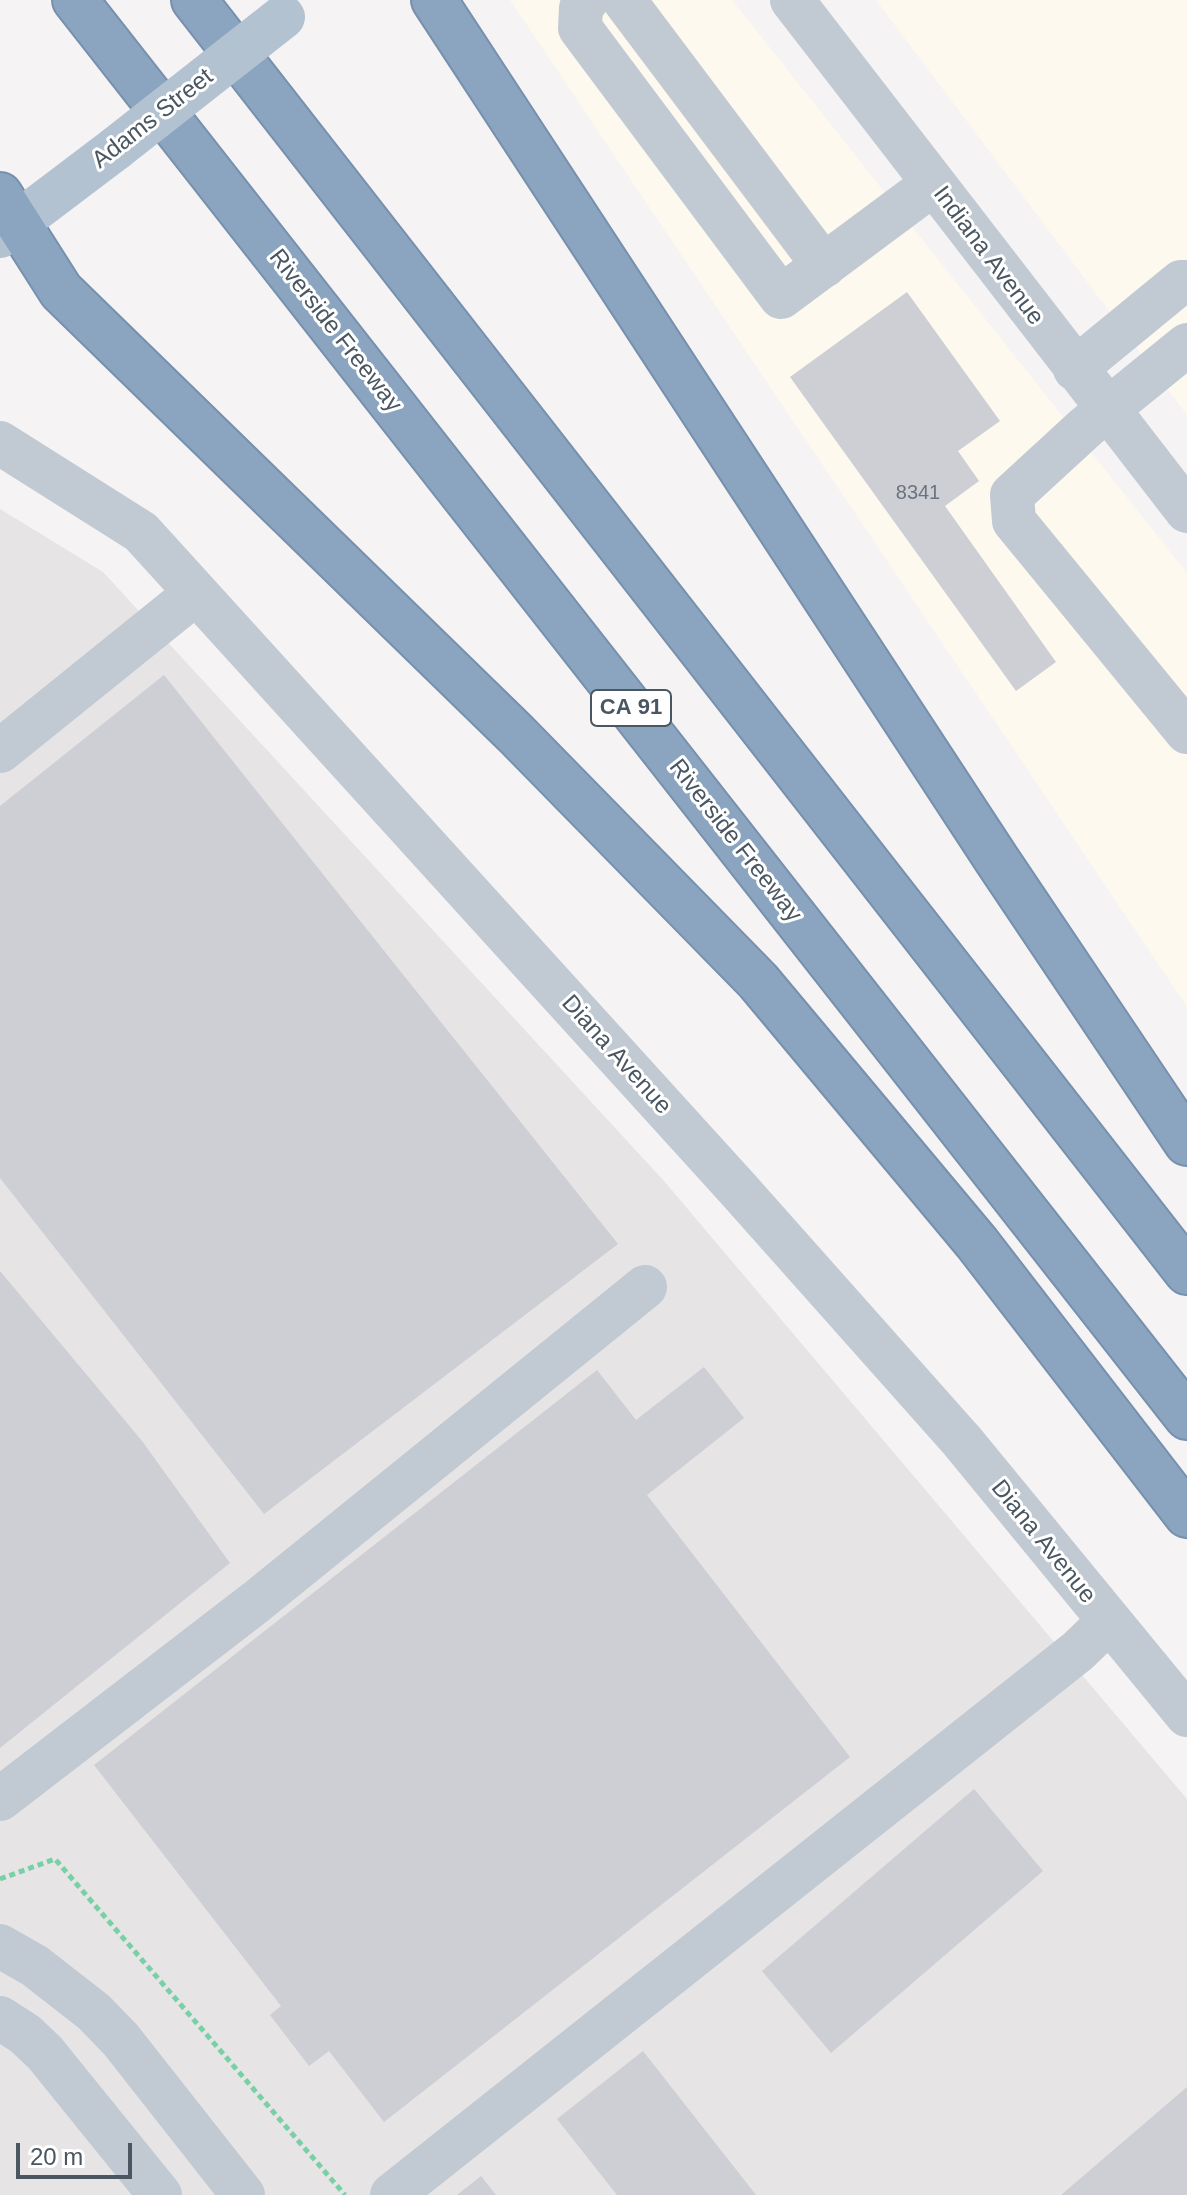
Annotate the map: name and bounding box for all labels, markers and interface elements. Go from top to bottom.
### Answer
street label: Adams Street [87,63,219,175]
street label: Indiana Avenue [926,181,1050,331]
street label: Riverside Freeway [262,244,408,418]
house number: 8341 [896,481,940,505]
road number: CA 91 [591,690,671,726]
street label: Riverside Freeway [662,754,808,928]
street label: Diana Avenue [555,990,677,1120]
street label: Diana Avenue [985,1475,1101,1609]
scale bar [20,2127,136,2177]
text: 20 m [30,2143,83,2170]

